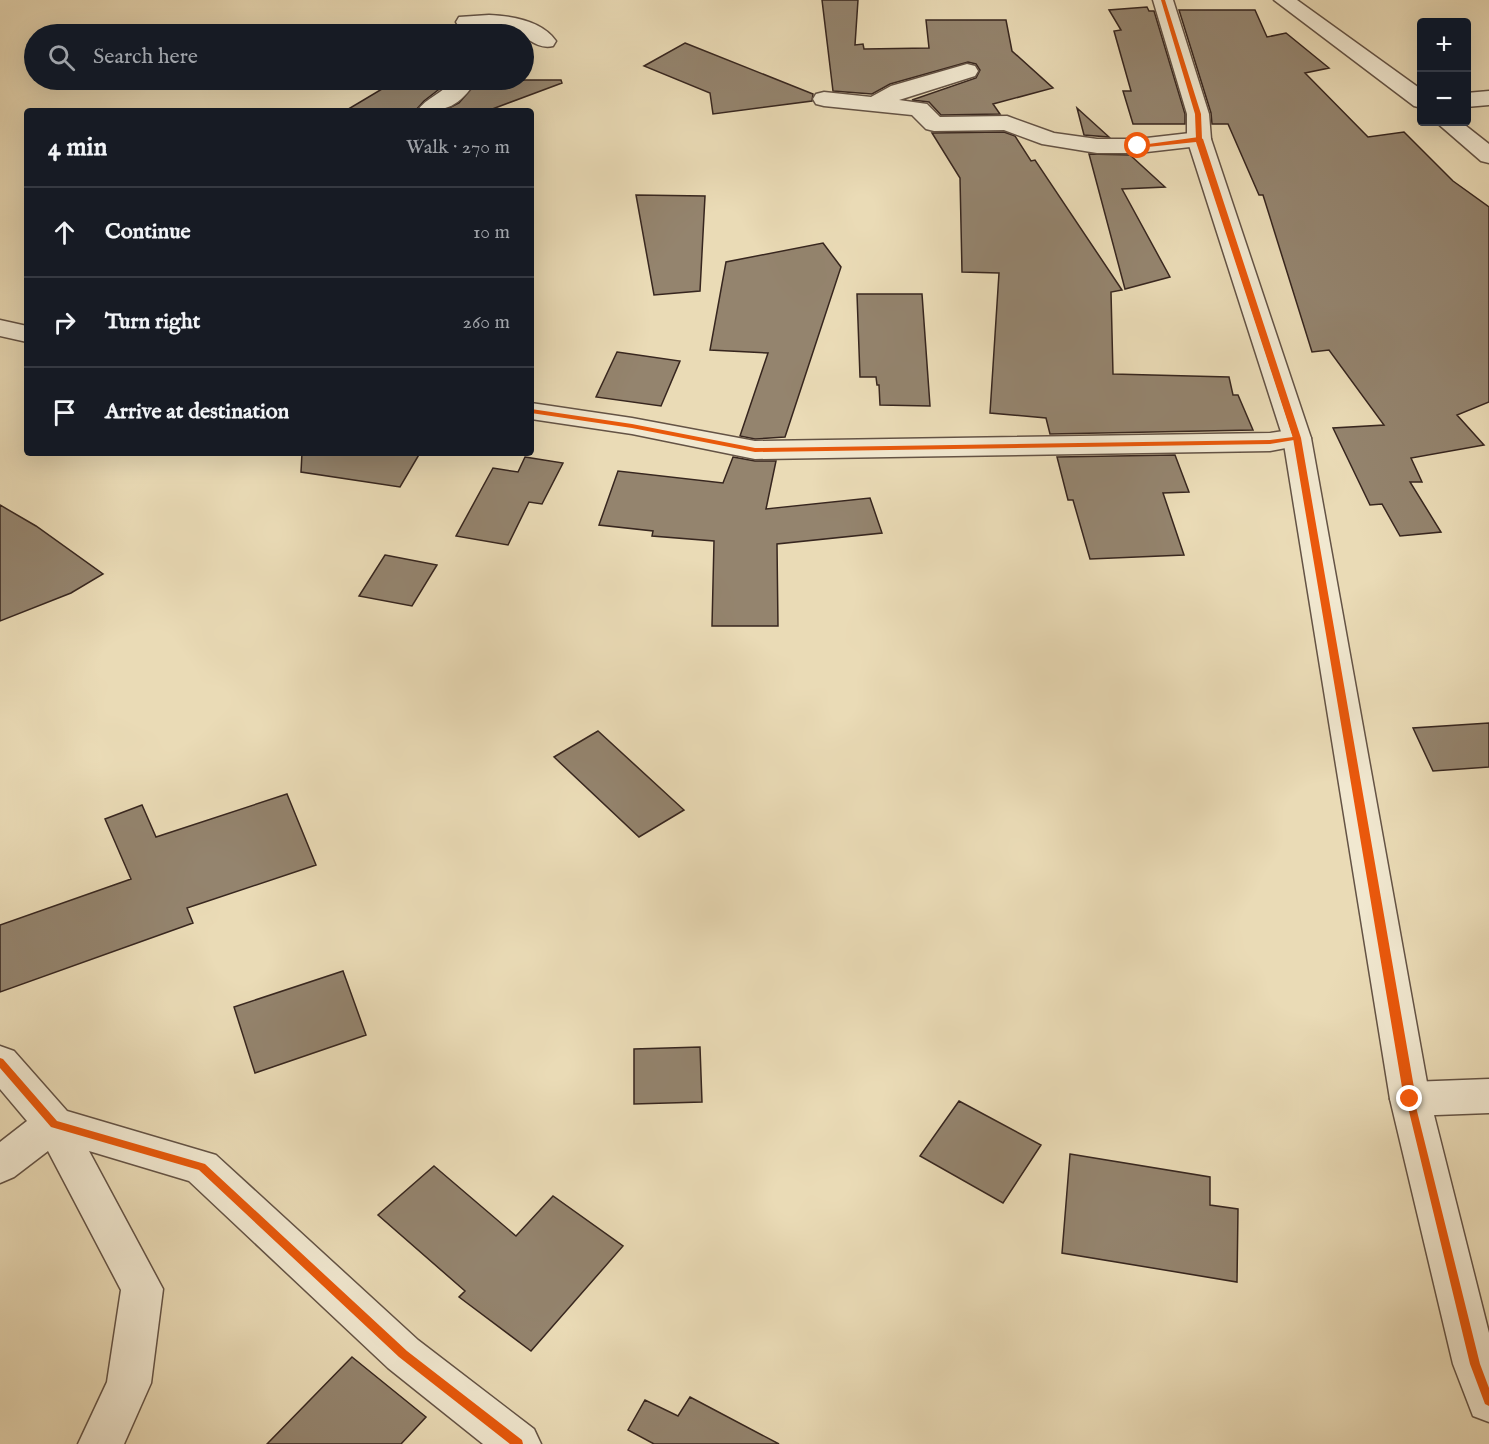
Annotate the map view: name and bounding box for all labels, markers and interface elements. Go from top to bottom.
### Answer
map controls [1417,18,1471,126]
button: + [1417,18,1471,72]
search box [24,24,534,90]
icon: search [45,41,78,74]
text: Search here [93,43,198,71]
button: − [1417,72,1471,126]
text: 4 min [48,131,107,164]
route start [1124,132,1150,158]
text: Walk · 270 m [406,135,510,160]
icon: ahead [48,216,81,249]
text: Continue [105,218,191,246]
text: 10 m [473,220,510,245]
icon: right [48,306,81,339]
text: Turn right [105,308,200,336]
text: 260 m [463,310,510,335]
icon: arrive [48,396,81,429]
text: Arrive at destination [105,398,289,426]
route end [1396,1085,1422,1111]

